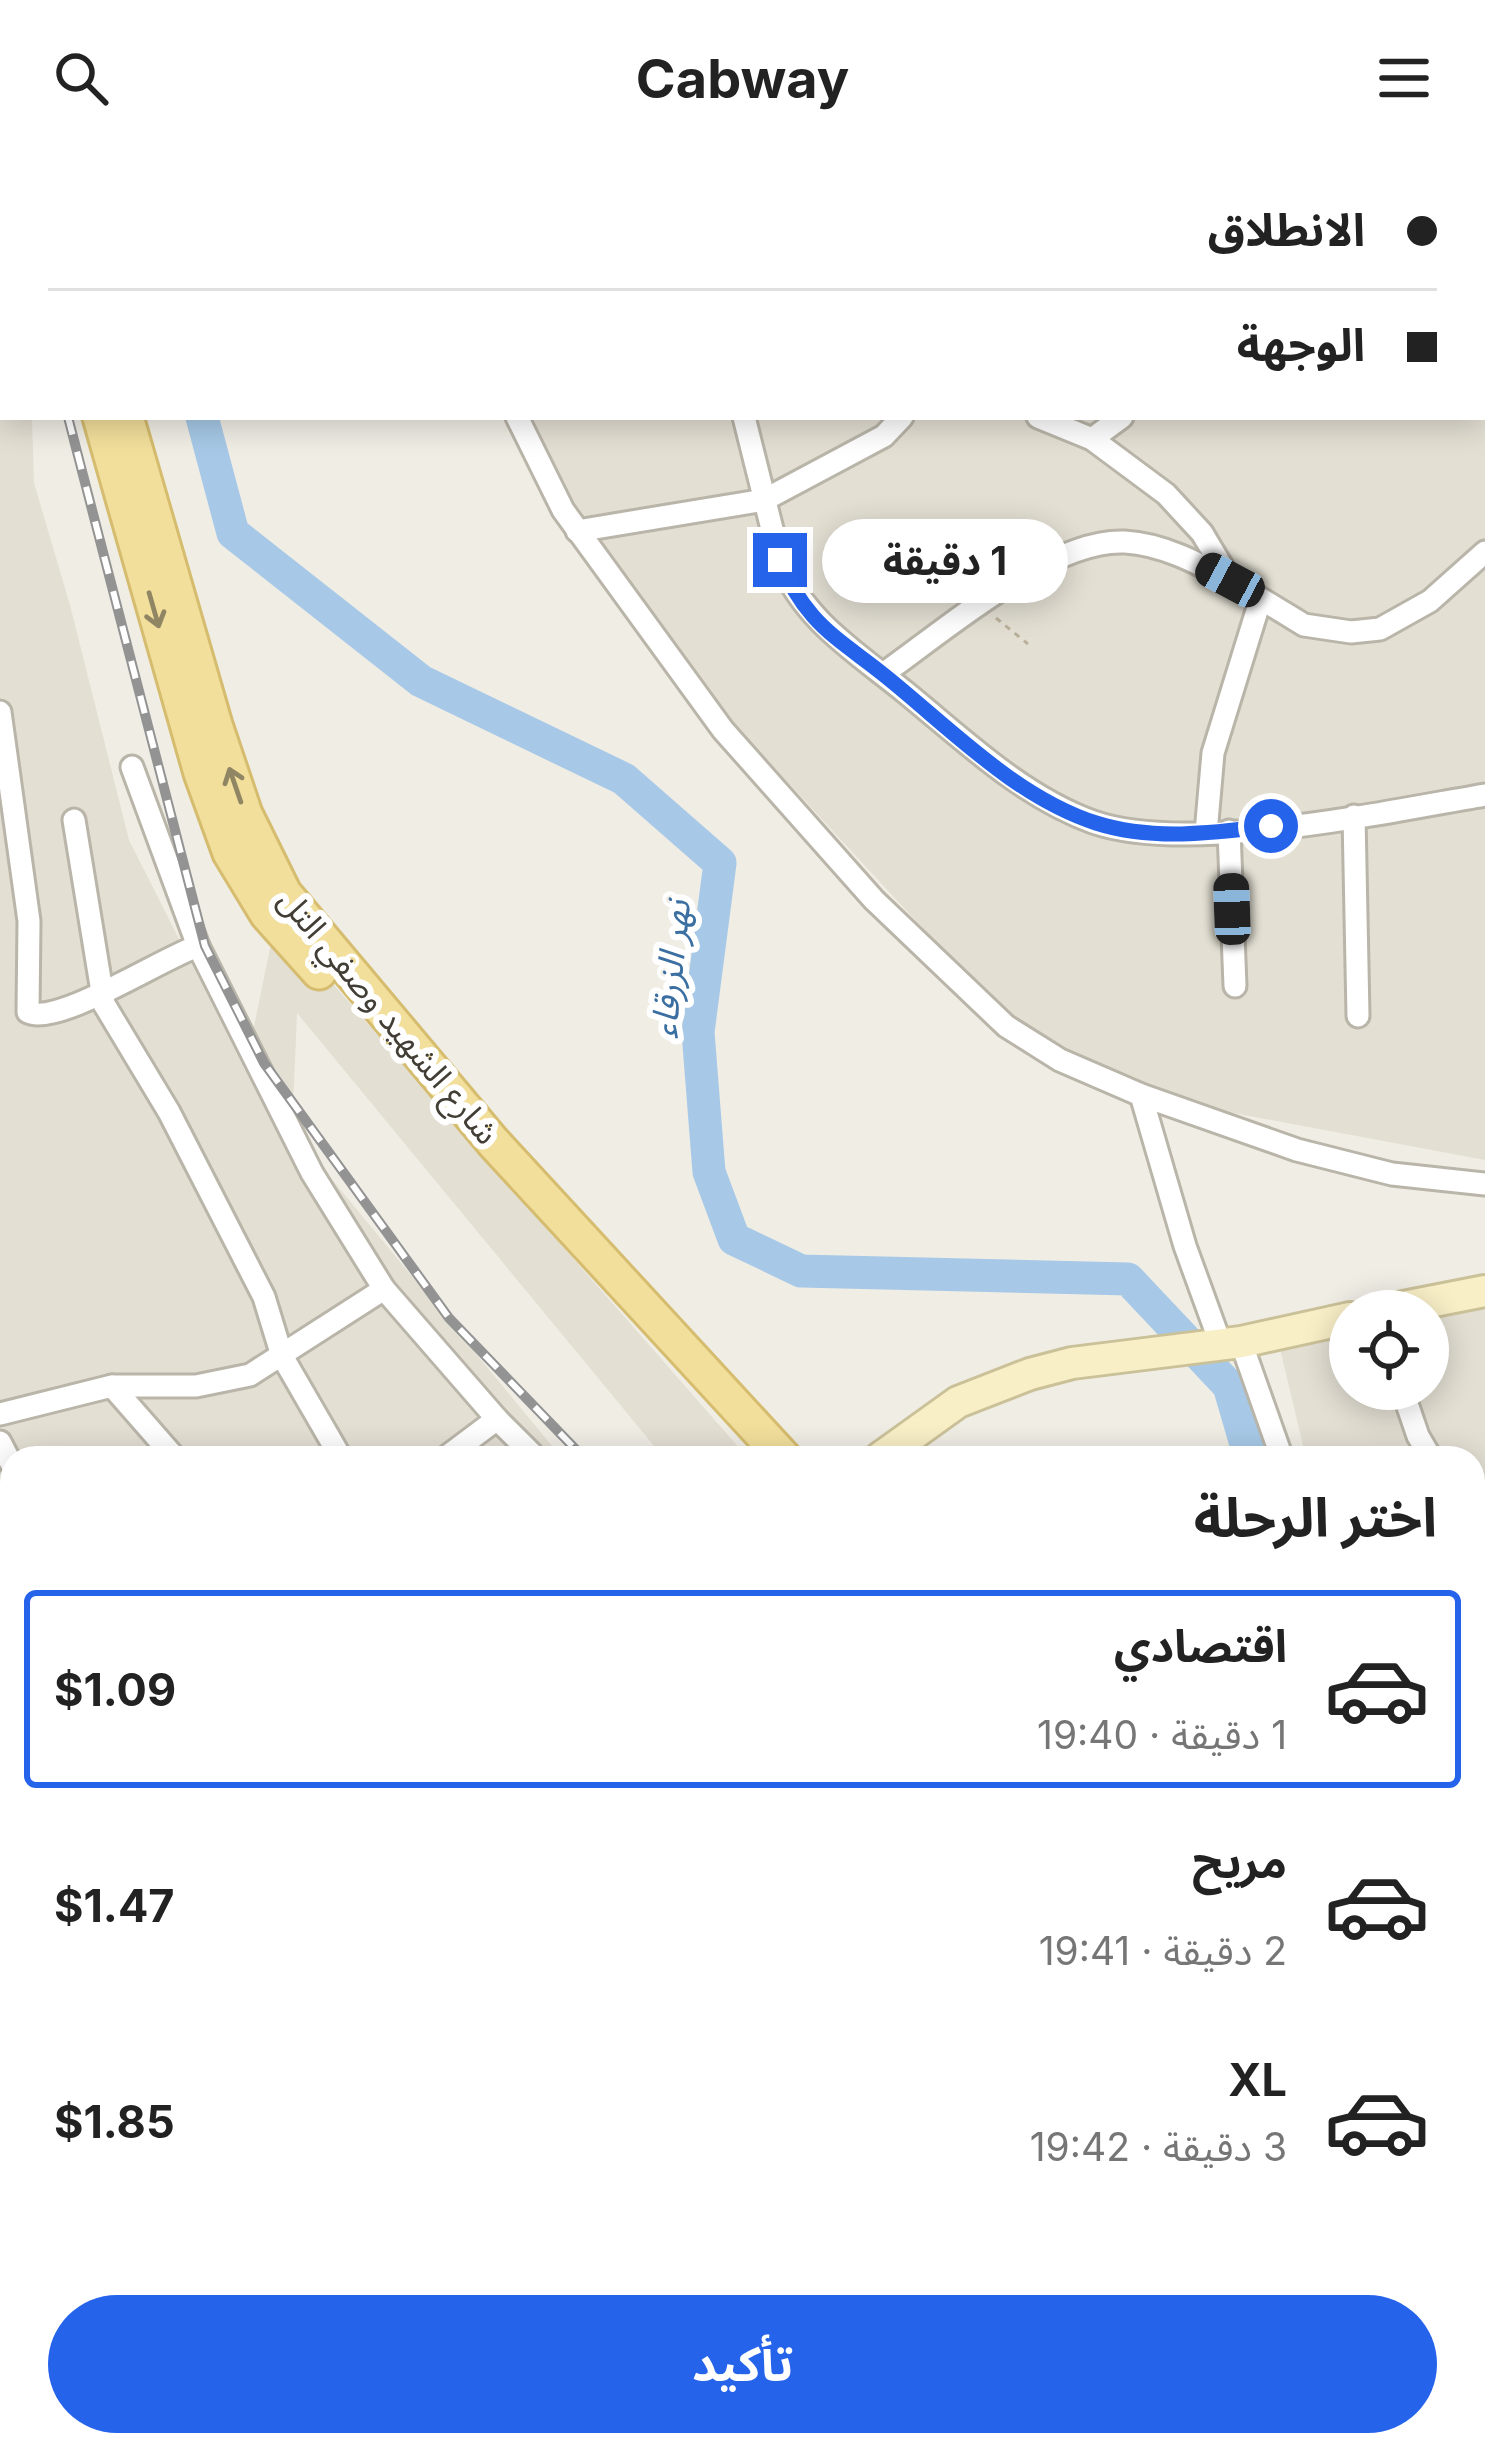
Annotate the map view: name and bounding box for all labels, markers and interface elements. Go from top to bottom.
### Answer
icon: search [48,45,114,111]
icon: menu [1371,45,1437,111]
text: Cabway [636,46,849,111]
text: الانطلاق [1208,202,1365,257]
text: الوجهة [1237,317,1365,372]
callout: 1 دقيقة [822,518,1068,602]
route end [753,533,807,587]
text: 1 دقيقة [883,537,1007,584]
car [1190,547,1270,613]
one-way arrow [145,591,167,629]
one-way arrow [223,768,244,805]
route start [1244,799,1298,853]
car [1213,872,1251,946]
street label: شارع الشهيد وصفي التل [266,880,508,1156]
water label: نهر الزرقاء [641,895,699,1040]
map controls [1329,1290,1449,1410]
button: locate [1329,1290,1449,1410]
text: اختر الرحلة [1194,1485,1437,1550]
text: اقتصادي [1114,1618,1287,1673]
icon: car [1323,1635,1431,1743]
text: $1.09 [54,1662,176,1717]
text: 1 دقيقة · 19:40 [1037,1711,1287,1758]
text: مريح [1192,1834,1287,1889]
icon: car [1323,1851,1431,1959]
text: $1.47 [54,1878,175,1933]
text: 2 دقيقة · 19:41 [1039,1927,1287,1974]
text: XL [1228,2052,1287,2107]
icon: car [1323,2067,1431,2175]
text: $1.85 [54,2094,175,2149]
text: 3 دقيقة · 19:42 [1030,2123,1287,2170]
button: تأكيد [48,2295,1437,2433]

